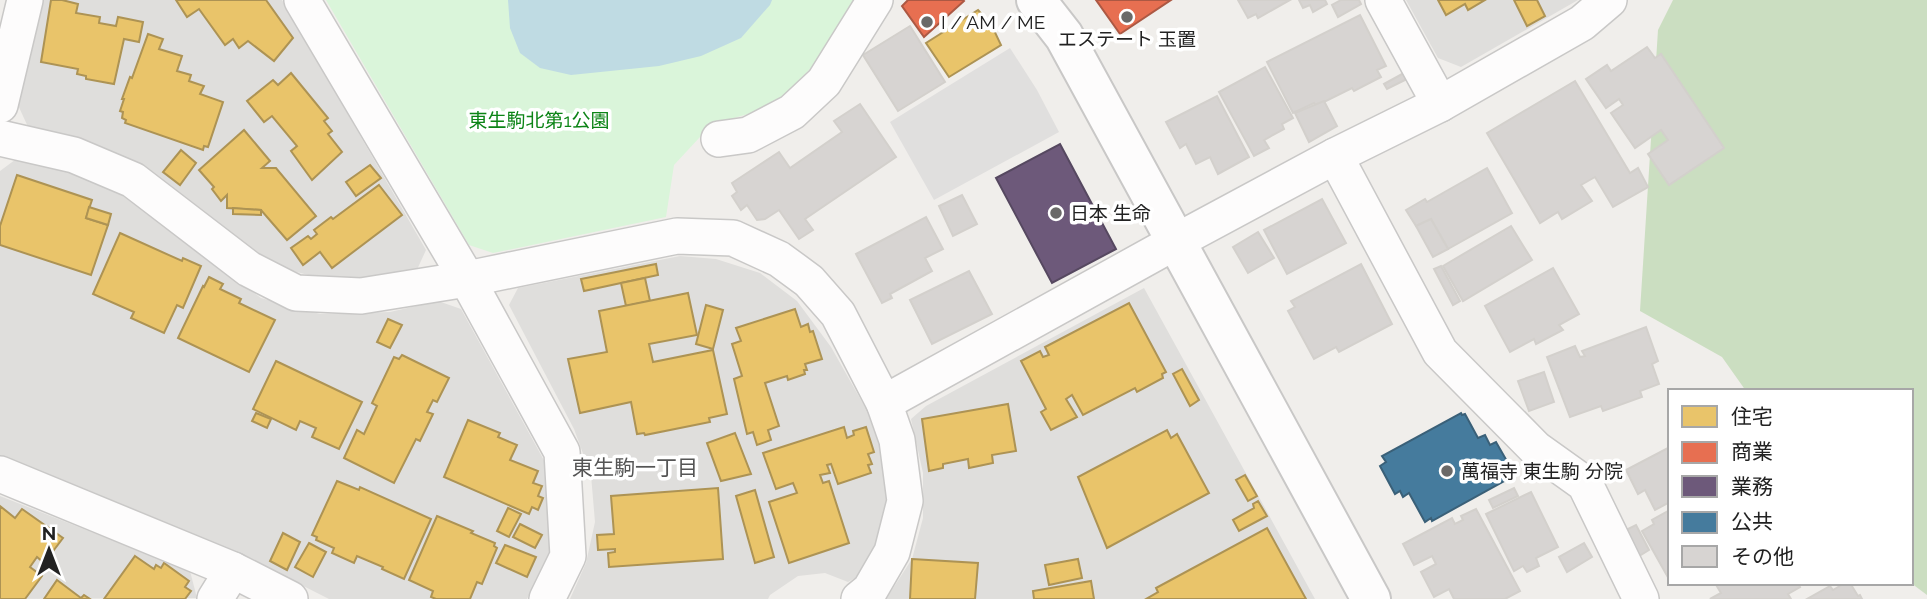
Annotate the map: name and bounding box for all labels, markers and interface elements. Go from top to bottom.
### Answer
marker: エステート 玉置 [1119,9,1135,25]
place label: I / AM / ME [941,11,1045,33]
marker: I / AM / ME [919,14,935,30]
place label: エステート 玉置 [1058,28,1196,50]
park label: 東生駒北第1公園 [468,109,610,131]
place label: 日本 生命 [1070,202,1151,224]
marker: 日本 生命 [1048,205,1064,221]
legend [1668,389,1913,585]
text: 住宅 [1731,404,1773,429]
text: 商業 [1731,439,1773,464]
district label: 東生駒一丁目 [572,455,698,480]
place label: 萬福寺 東生駒 分院 [1461,460,1623,482]
marker: 萬福寺 東生駒 分院 [1439,463,1455,479]
text: 業務 [1731,474,1773,499]
text: 公共 [1731,509,1773,534]
north arrow [14,515,84,585]
text: N [42,522,56,544]
text: その他 [1731,544,1794,569]

